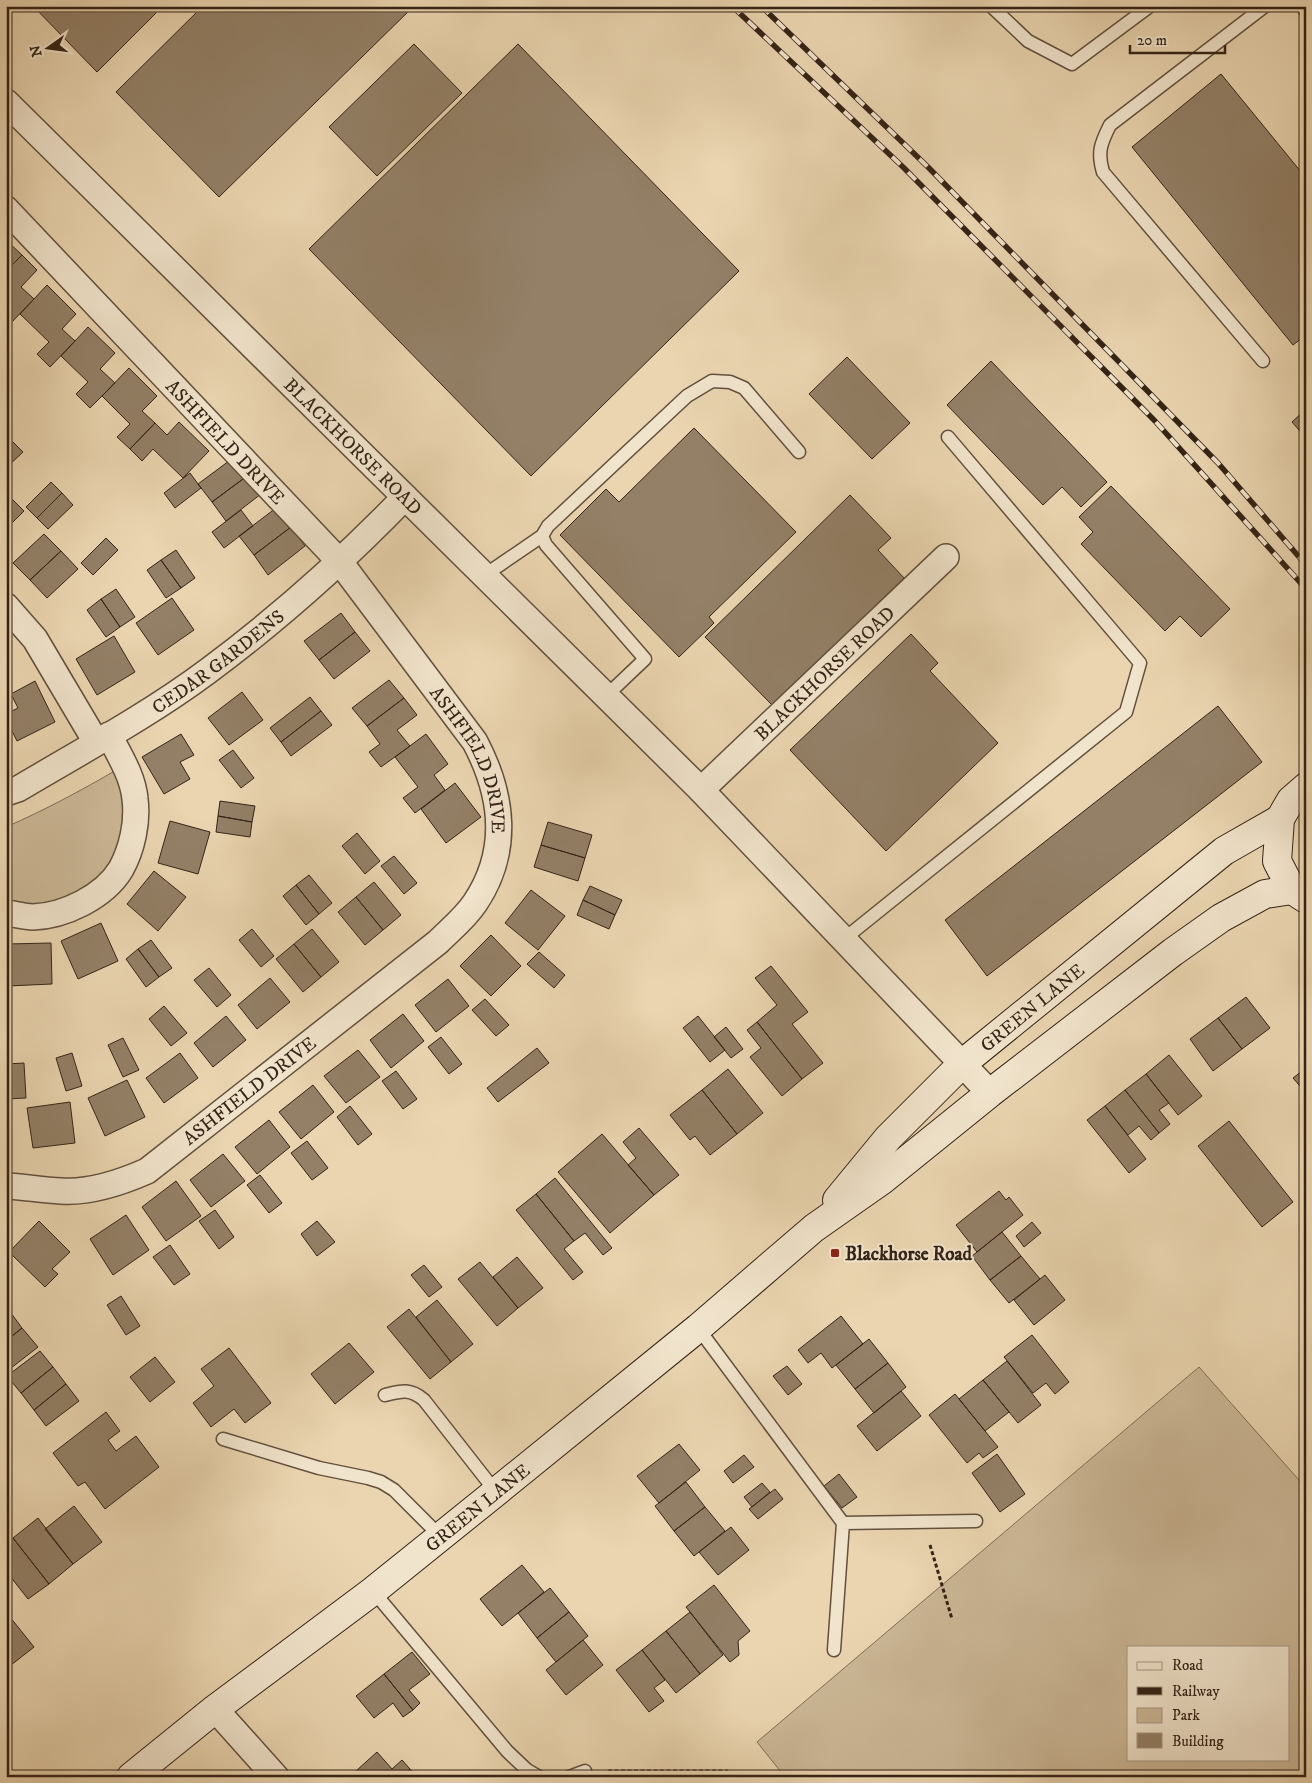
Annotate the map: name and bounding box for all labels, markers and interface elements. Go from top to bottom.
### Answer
north arrow [22,22,72,72]
scale bar [1130,22,1224,54]
text: 20 m [1137,31,1167,50]
text: N [26,43,46,59]
street label: BLACKHORSE ROAD [279,374,426,520]
street label: ASHFIELD DRIVE [161,375,289,510]
street label: BLACKHORSE ROAD [750,602,900,746]
street label: CEDAR GARDENS [148,605,290,719]
street label: ASHFIELD DRIVE [424,682,509,833]
street label: GREEN LANE [976,959,1090,1057]
street label: ASHFIELD DRIVE [179,1032,321,1150]
place label: Blackhorse Road [845,1243,973,1266]
marker: Blackhorse Road [829,1247,841,1259]
street label: GREEN LANE [421,1459,535,1557]
legend [1127,1646,1290,1760]
text: Road [1172,1656,1204,1675]
text: Railway [1172,1682,1220,1701]
text: Park [1172,1706,1201,1725]
text: Building [1172,1732,1224,1751]

